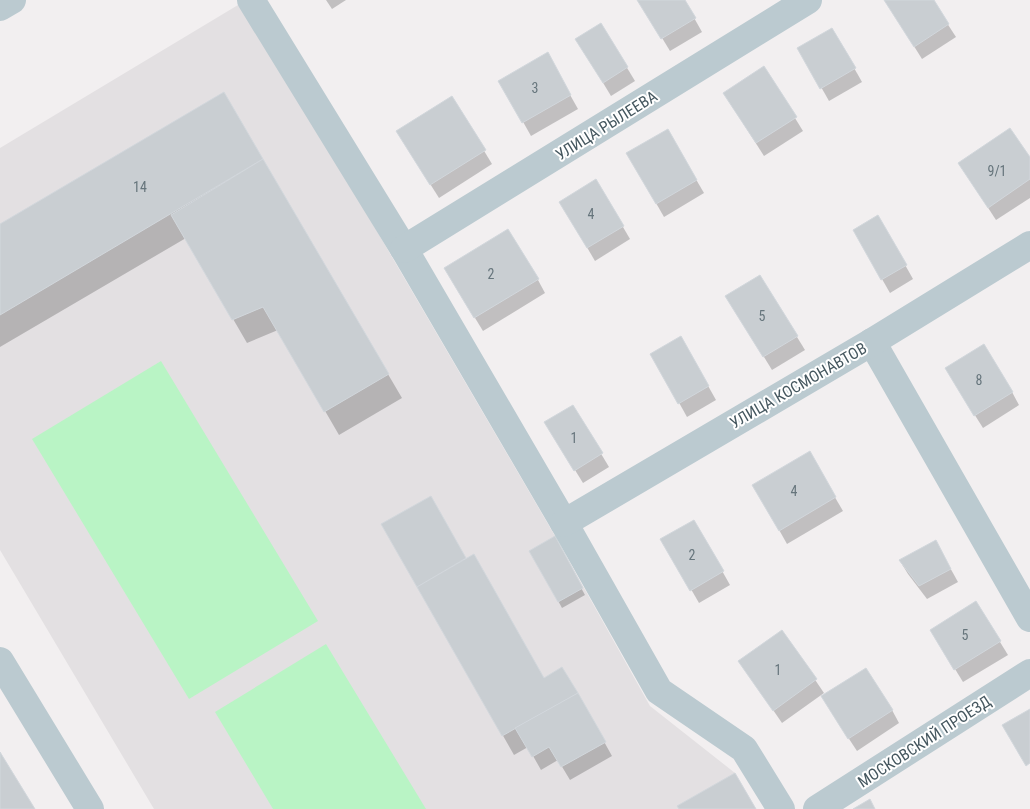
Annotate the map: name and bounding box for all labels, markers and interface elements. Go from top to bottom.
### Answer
house number: 3 [532,80,538,96]
street label: УЛИЦА РЫЛЕЕВА [552,87,661,164]
house number: 9/1 [987,163,1007,179]
house number: 14 [133,179,147,195]
house number: 4 [588,206,595,222]
house number: 2 [488,266,495,282]
house number: 5 [759,308,766,324]
street label: УЛИЦА КОСМОНАВТОВ [726,339,870,432]
house number: 8 [976,372,983,388]
house number: 1 [571,430,577,446]
house number: 4 [791,483,798,499]
house number: 2 [689,547,696,563]
house number: 5 [962,627,969,643]
house number: 1 [775,662,781,678]
street label: МОСКОВСКИЙ ПРОЕЗД [854,691,995,791]

